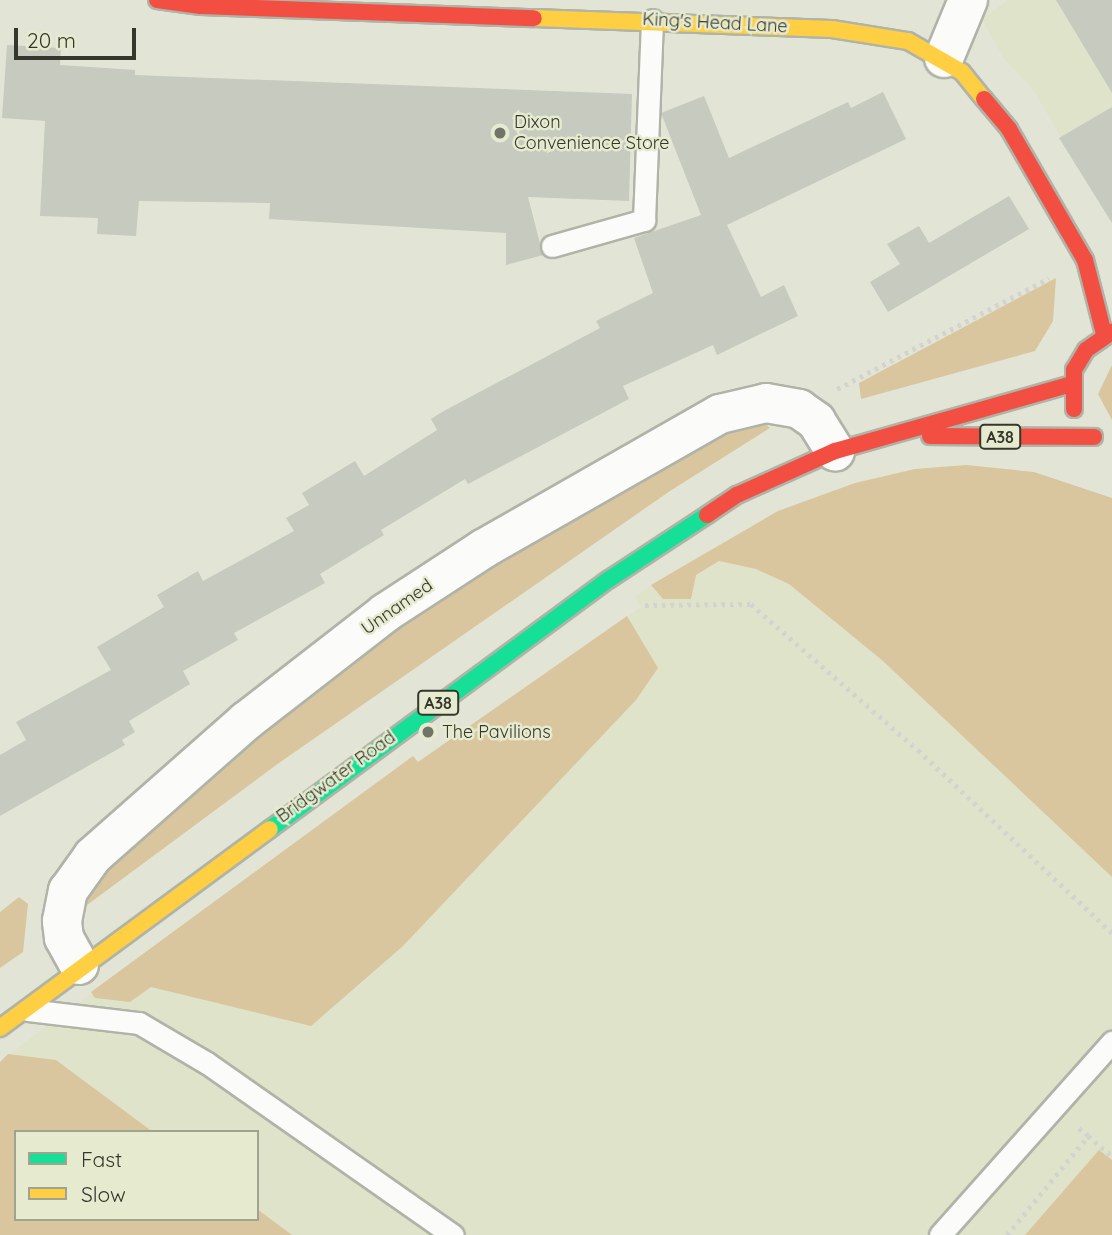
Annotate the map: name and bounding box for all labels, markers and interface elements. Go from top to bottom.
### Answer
street label: King's Head Lane [642,8,788,38]
scale bar [18,14,140,58]
text: 20 m [27,27,76,53]
place label: Dixon Convenience Store [514,112,669,154]
marker: Dixon Convenience Store [492,125,508,141]
road number: A38 [979,424,1021,450]
street label: Unnamed [357,575,437,639]
road number: A38 [417,690,459,716]
place label: The Pavilions [442,721,551,743]
marker: The Pavilions [420,724,436,740]
street label: Bridgwater Road [272,727,400,827]
legend [14,1130,259,1221]
text: Fast [81,1146,122,1172]
text: Slow [81,1181,126,1207]

